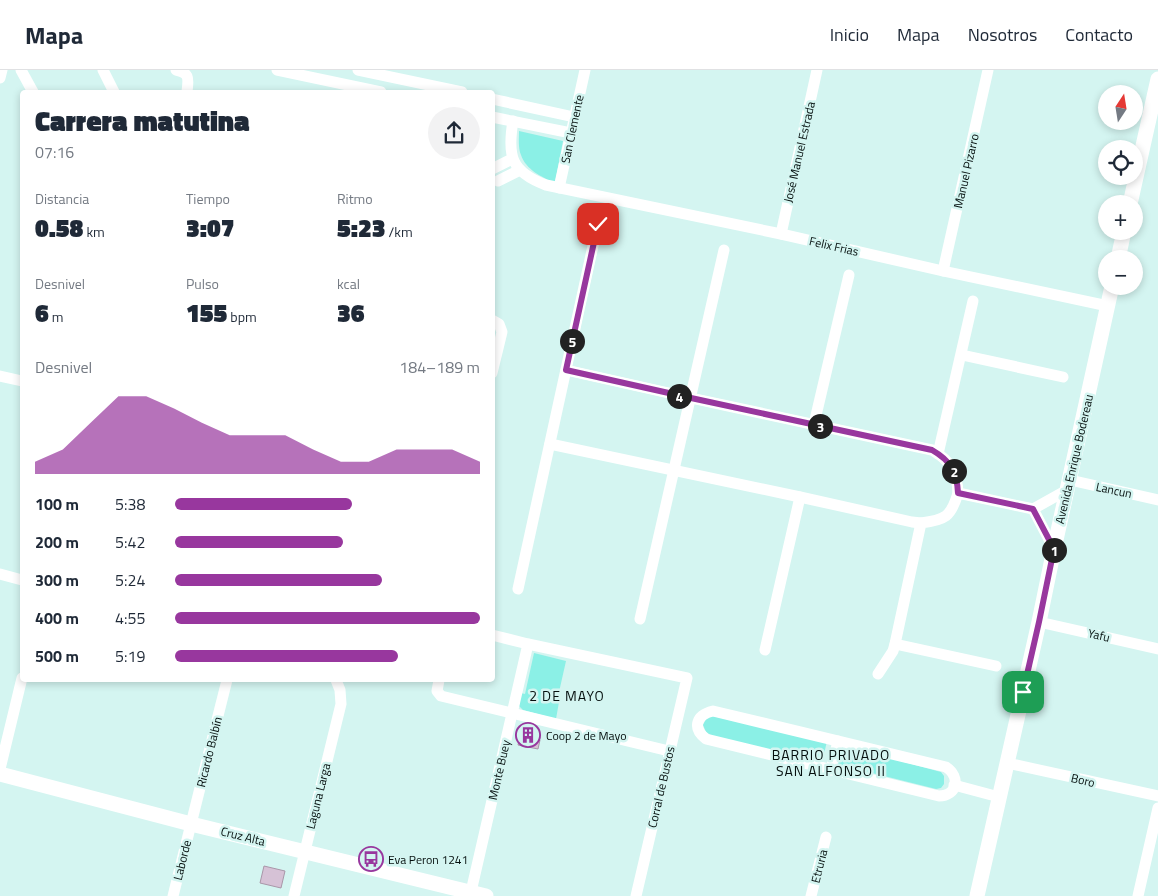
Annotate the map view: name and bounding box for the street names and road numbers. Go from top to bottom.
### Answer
street label: San Clemente [555,93,589,165]
street label: José Manuel Estrada [778,100,820,204]
street label: Manuel Pizarro [948,132,984,210]
street label: Felix Frias [807,231,861,261]
street label: Avenida Enrique Bodereau [1050,392,1098,526]
street label: Lancun [1094,477,1134,503]
street label: Yafu [1086,623,1112,647]
street label: Ricardo Balbín [191,715,227,789]
street label: Monte Buey [483,738,515,802]
street label: Corral de Bustos [642,744,680,830]
street label: Laguna Larga [301,761,335,831]
street label: Boro [1069,768,1097,792]
street label: Cruz Alta [219,821,267,851]
street label: Laborde [168,838,196,882]
street label: Etruria [806,847,832,885]

